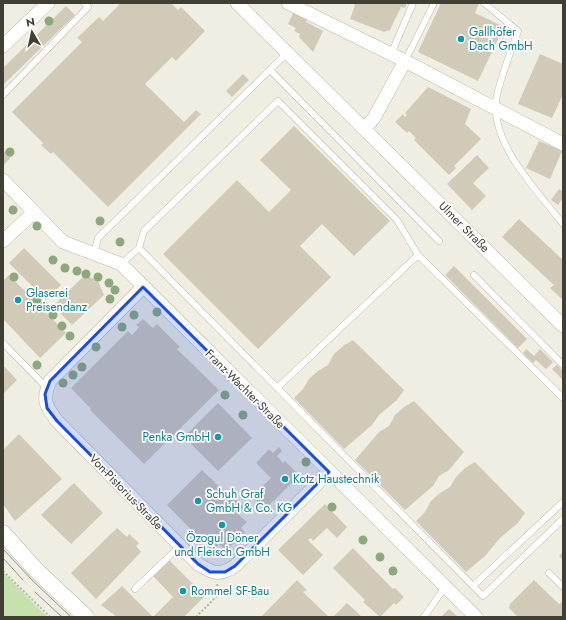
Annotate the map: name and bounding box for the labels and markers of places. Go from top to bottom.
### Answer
place label: Gallhöfer Dach GmbH [469,23,533,55]
marker: Gallhöfer Dach GmbH [456,34,466,44]
place label: Glaserei Preisendanz [26,284,88,316]
marker: Glaserei Preisendanz [13,295,23,305]
place label: Penka GmbH [143,428,210,446]
marker: Penka GmbH [213,432,223,442]
place label: Kotz Haustechnik [293,470,380,488]
marker: Kotz Haustechnik [280,474,290,484]
place label: Schuh Graf GmbH & Co. KG [206,485,292,517]
marker: Schuh Graf GmbH & Co. KG [193,496,203,506]
marker: Özogul Döner und Fleisch GmbH [217,520,227,530]
place label: Özogul Döner und Fleisch GmbH [174,529,270,561]
place label: Rommel SF-Bau [191,582,269,600]
marker: Rommel SF-Bau [178,586,188,596]

